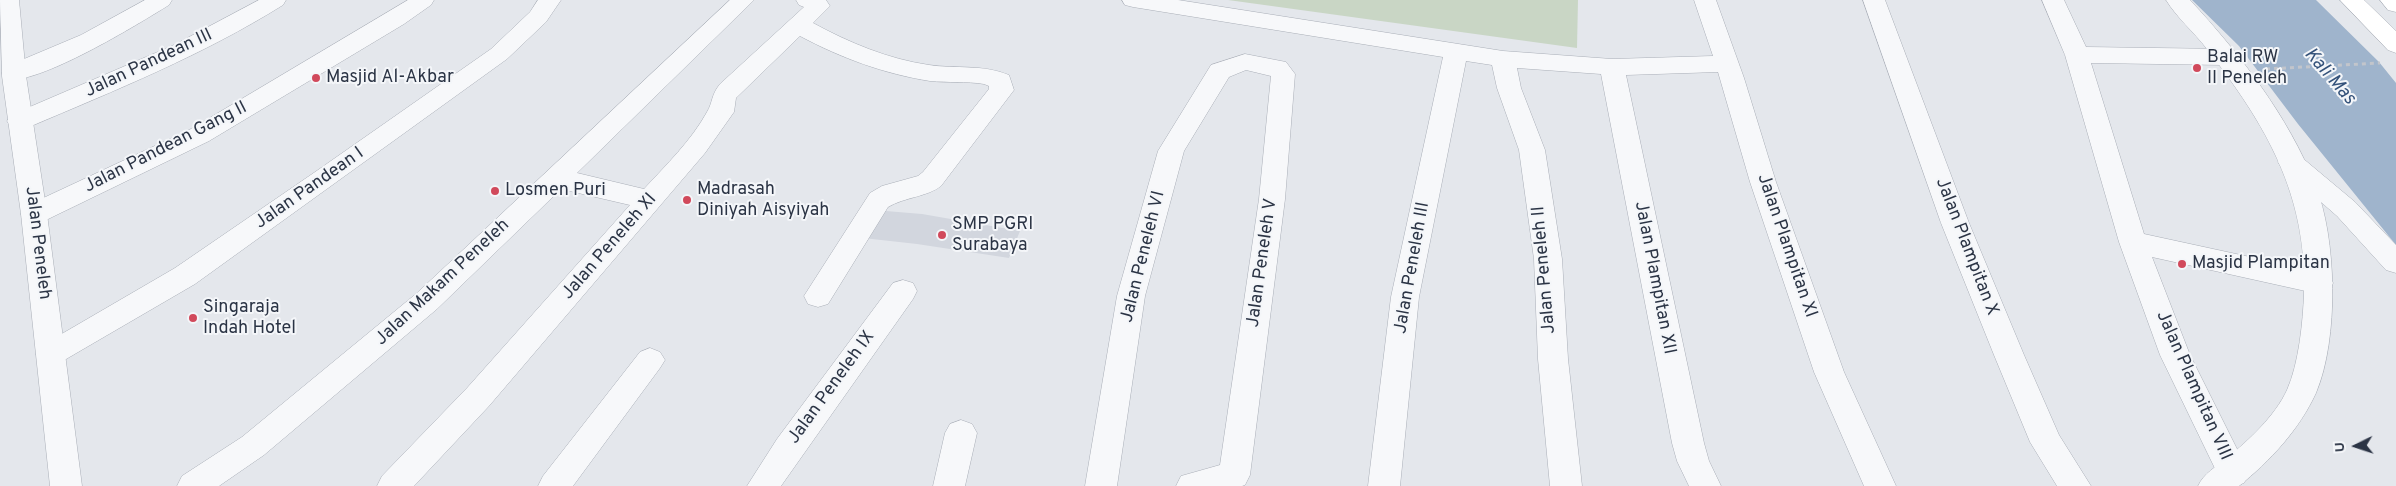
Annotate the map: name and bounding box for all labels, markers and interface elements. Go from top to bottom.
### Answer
street label: Jalan Pandean III [82,25,216,103]
water label: Kali Mas [2298,44,2360,110]
place label: Balai RW II Peneleh [2207,47,2287,90]
marker: Balai RW II Peneleh [2191,62,2203,74]
place label: Masjid Al-Akbar [326,67,454,89]
marker: Masjid Al-Akbar [310,72,322,84]
street label: Jalan Pandean Gang II [81,98,251,198]
street label: Jalan Pandean I [251,143,369,235]
street label: Jalan Plampitan XI [1751,171,1821,321]
street label: Jalan Plampitan X [1930,175,2002,319]
place label: Madrasah Diniyah Aisyiyah [697,179,829,222]
place label: Losmen Puri [505,180,606,202]
street label: Jalan Peneleh [19,185,55,301]
marker: Losmen Puri [489,185,501,197]
street label: Jalan Peneleh XI [558,189,662,305]
street label: Jalan Peneleh VI [1117,189,1171,325]
marker: Madrasah Diniyah Aisyiyah [681,194,693,206]
street label: Jalan Peneleh V [1243,197,1283,329]
street label: Jalan Peneleh III [1391,200,1435,336]
street label: Jalan Plampitan XII [1629,200,1679,356]
street label: Jalan Peneleh II [1529,205,1561,335]
place label: SMP PGRI Surabaya [952,214,1033,256]
street label: Jalan Makam Peneleh [371,215,515,351]
marker: SMP PGRI Surabaya [936,229,948,241]
place label: Masjid Plampitan [2192,253,2330,275]
marker: Masjid Plampitan [2176,258,2188,270]
place label: Singaraja Indah Hotel [203,297,296,340]
street label: Jalan Plampitan VIII [2150,308,2236,464]
marker: Singaraja Indah Hotel [187,312,199,324]
street label: Jalan Peneleh IX [784,327,880,449]
north arrow [2331,421,2381,471]
text: U [2332,442,2349,453]

